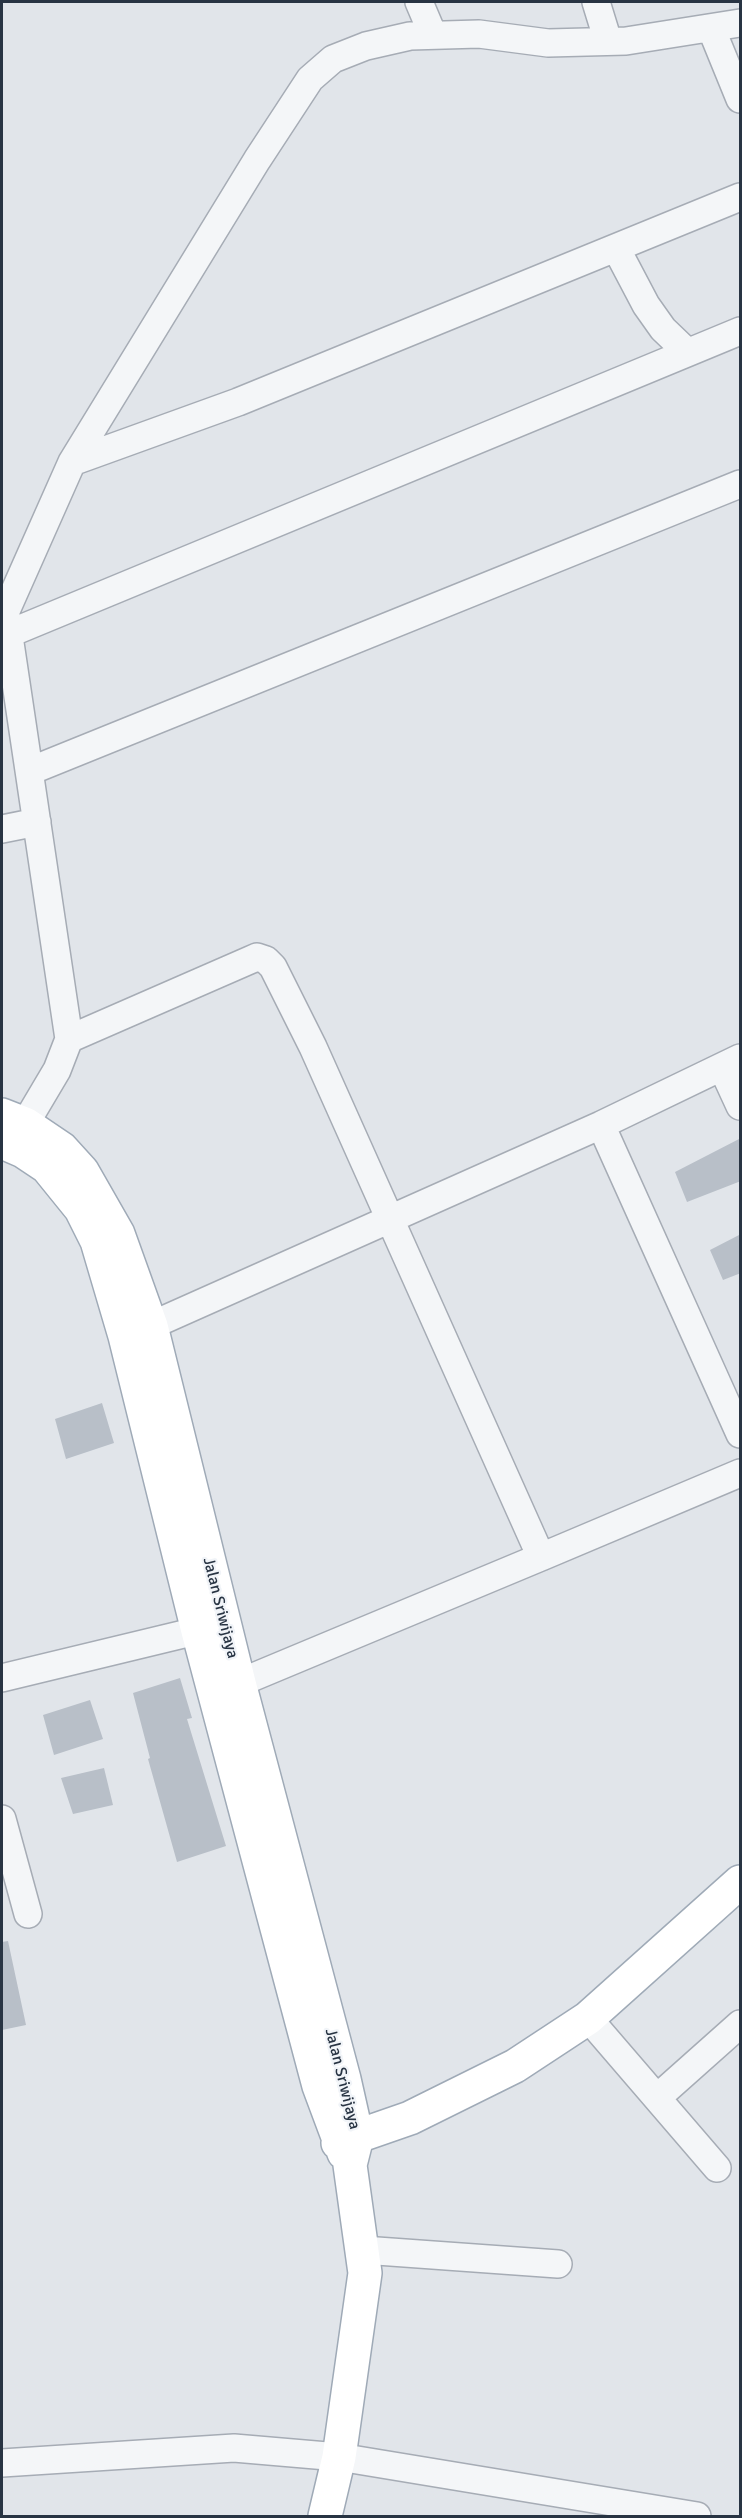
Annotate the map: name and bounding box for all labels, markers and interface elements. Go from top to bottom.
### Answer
street label: Jalan Sriwijaya [198,1556,242,1660]
street label: Jalan Sriwijaya [320,2027,364,2131]

